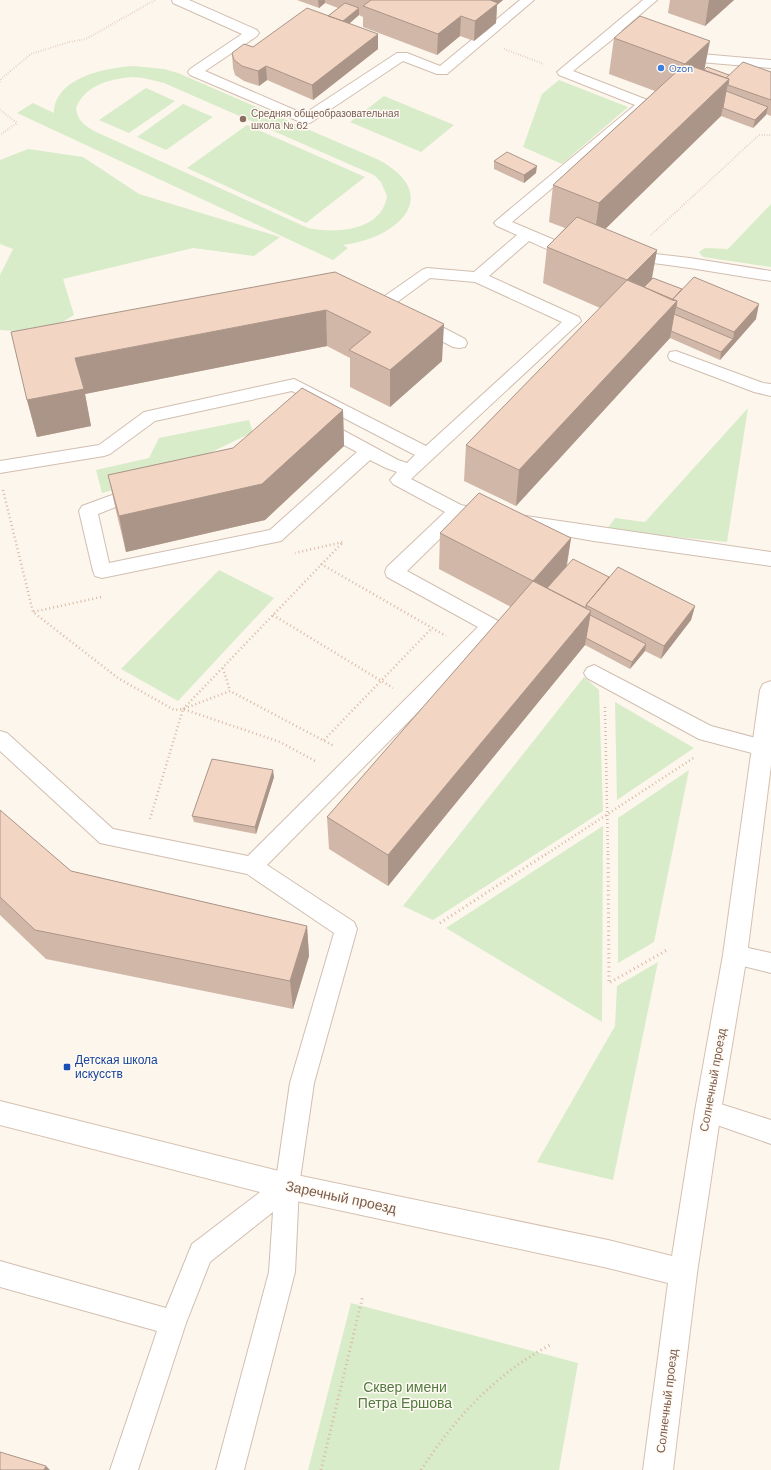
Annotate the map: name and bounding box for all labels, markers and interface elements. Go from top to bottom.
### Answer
place label: Ozon [669,62,693,75]
marker: Ozon [656,63,666,73]
place label: Средняя общеобразовательная школа № 62 [251,107,399,132]
marker: Средняя общеобразовательная школа № 62 [238,114,248,124]
street label: Солнечный проезд [696,1027,730,1133]
place label: Детская школа искусств [75,1052,158,1082]
marker: Детская школа искусств [62,1062,72,1072]
street label: Заречный проезд [284,1176,398,1218]
street label: Солнечный проезд [653,1348,681,1454]
park label: Сквер имени Петра Ершова [358,1378,452,1412]

